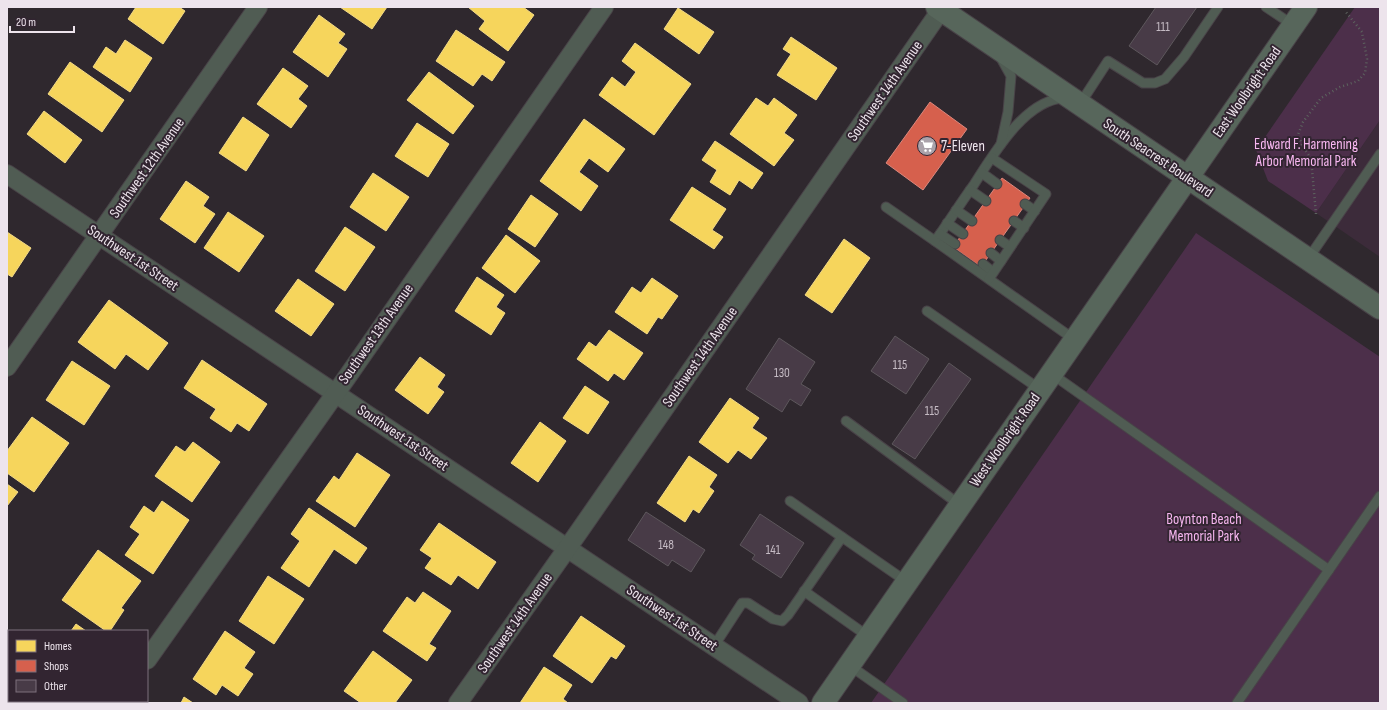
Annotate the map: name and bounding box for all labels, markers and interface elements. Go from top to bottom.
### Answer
scale bar [10,8,74,34]
text: 20 m [16,15,36,30]
house number: 111 [1156,19,1170,35]
street label: Southwest 14th Avenue [843,37,927,145]
street label: East Woolbright Road [1209,43,1285,141]
street label: Southwest 12th Avenue [105,114,189,222]
street label: South Seacrest Boulevard [1099,114,1217,202]
supermarket icon: 7-Eleven [916,135,938,157]
park label: Edward F. Harmening Arbor Memorial Park [1254,135,1358,171]
place label: 7-Eleven [941,137,985,156]
street label: Southwest 1st Street [84,221,183,296]
street label: Southwest 13th Avenue [334,280,418,388]
street label: Southwest 14th Avenue [658,303,742,411]
house number: 115 [893,357,907,373]
house number: 130 [774,365,790,381]
street label: West Woolbright Road [966,389,1044,491]
street label: Southwest 1st Street [354,401,453,476]
house number: 115 [925,403,939,419]
park label: Boynton Beach Memorial Park [1166,510,1242,546]
house number: 148 [658,537,674,553]
house number: 141 [766,542,781,558]
street label: Southwest 14th Avenue [473,569,557,677]
street label: Southwest 1st Street [623,581,722,656]
legend [8,630,148,702]
text: Homes [44,639,72,654]
text: Shops [44,659,69,674]
text: Other [44,679,68,694]

